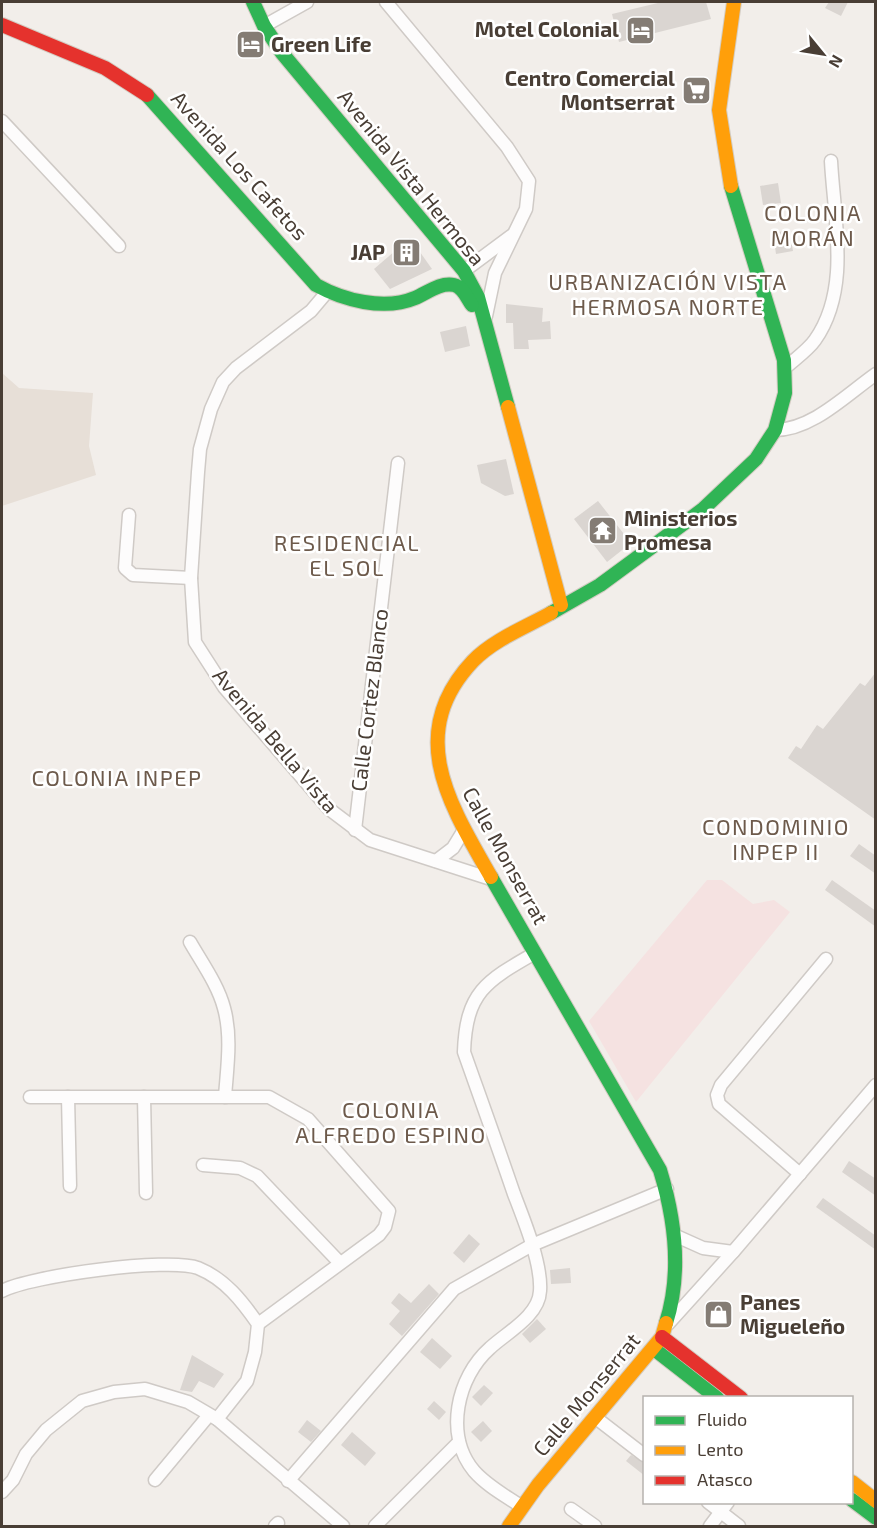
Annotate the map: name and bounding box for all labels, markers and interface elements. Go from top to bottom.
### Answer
hotel icon: Motel Colonial [624,14,656,46]
place label: Motel Colonial [475,16,619,41]
north arrow [793,24,853,84]
hotel icon: Green Life [234,29,266,61]
place label: Green Life [271,31,372,56]
text: N [825,52,848,72]
place label: Centro Comercial Montserrat [505,65,675,114]
supermarket icon: Centro Comercial Montserrat [680,75,712,107]
street label: Avenida Vista Hermosa [333,84,491,270]
street label: Avenida Los Cafetos [167,85,314,245]
district label: COLONIA MORÁN [764,199,862,250]
building icon: JAP [390,237,422,269]
place label: JAP [350,239,385,264]
district label: URBANIZACIÓN VISTA HERMOSA NORTE [548,268,788,319]
place label: Ministerios Promesa [624,505,737,554]
temple icon: Ministerios Promesa [587,515,619,547]
district label: RESIDENCIAL EL SOL [274,529,420,580]
street label: Calle Cortez Blanco [345,607,392,793]
street label: Avenida Bella Vista [208,663,344,817]
district label: COLONIA INPEP [31,764,203,790]
street label: Calle Monserrat [458,782,554,928]
district label: CONDOMINIO INPEP II [702,813,850,864]
district label: COLONIA ALFREDO ESPINO [295,1096,487,1147]
place label: Panes Migueleño [740,1289,845,1338]
shop icon: Panes Migueleño [703,1299,735,1331]
street label: Calle Monserrat [527,1327,645,1461]
legend [643,1396,853,1504]
text: Fluido [697,1408,747,1430]
text: Lento [697,1438,743,1460]
text: Atasco [697,1468,753,1490]

